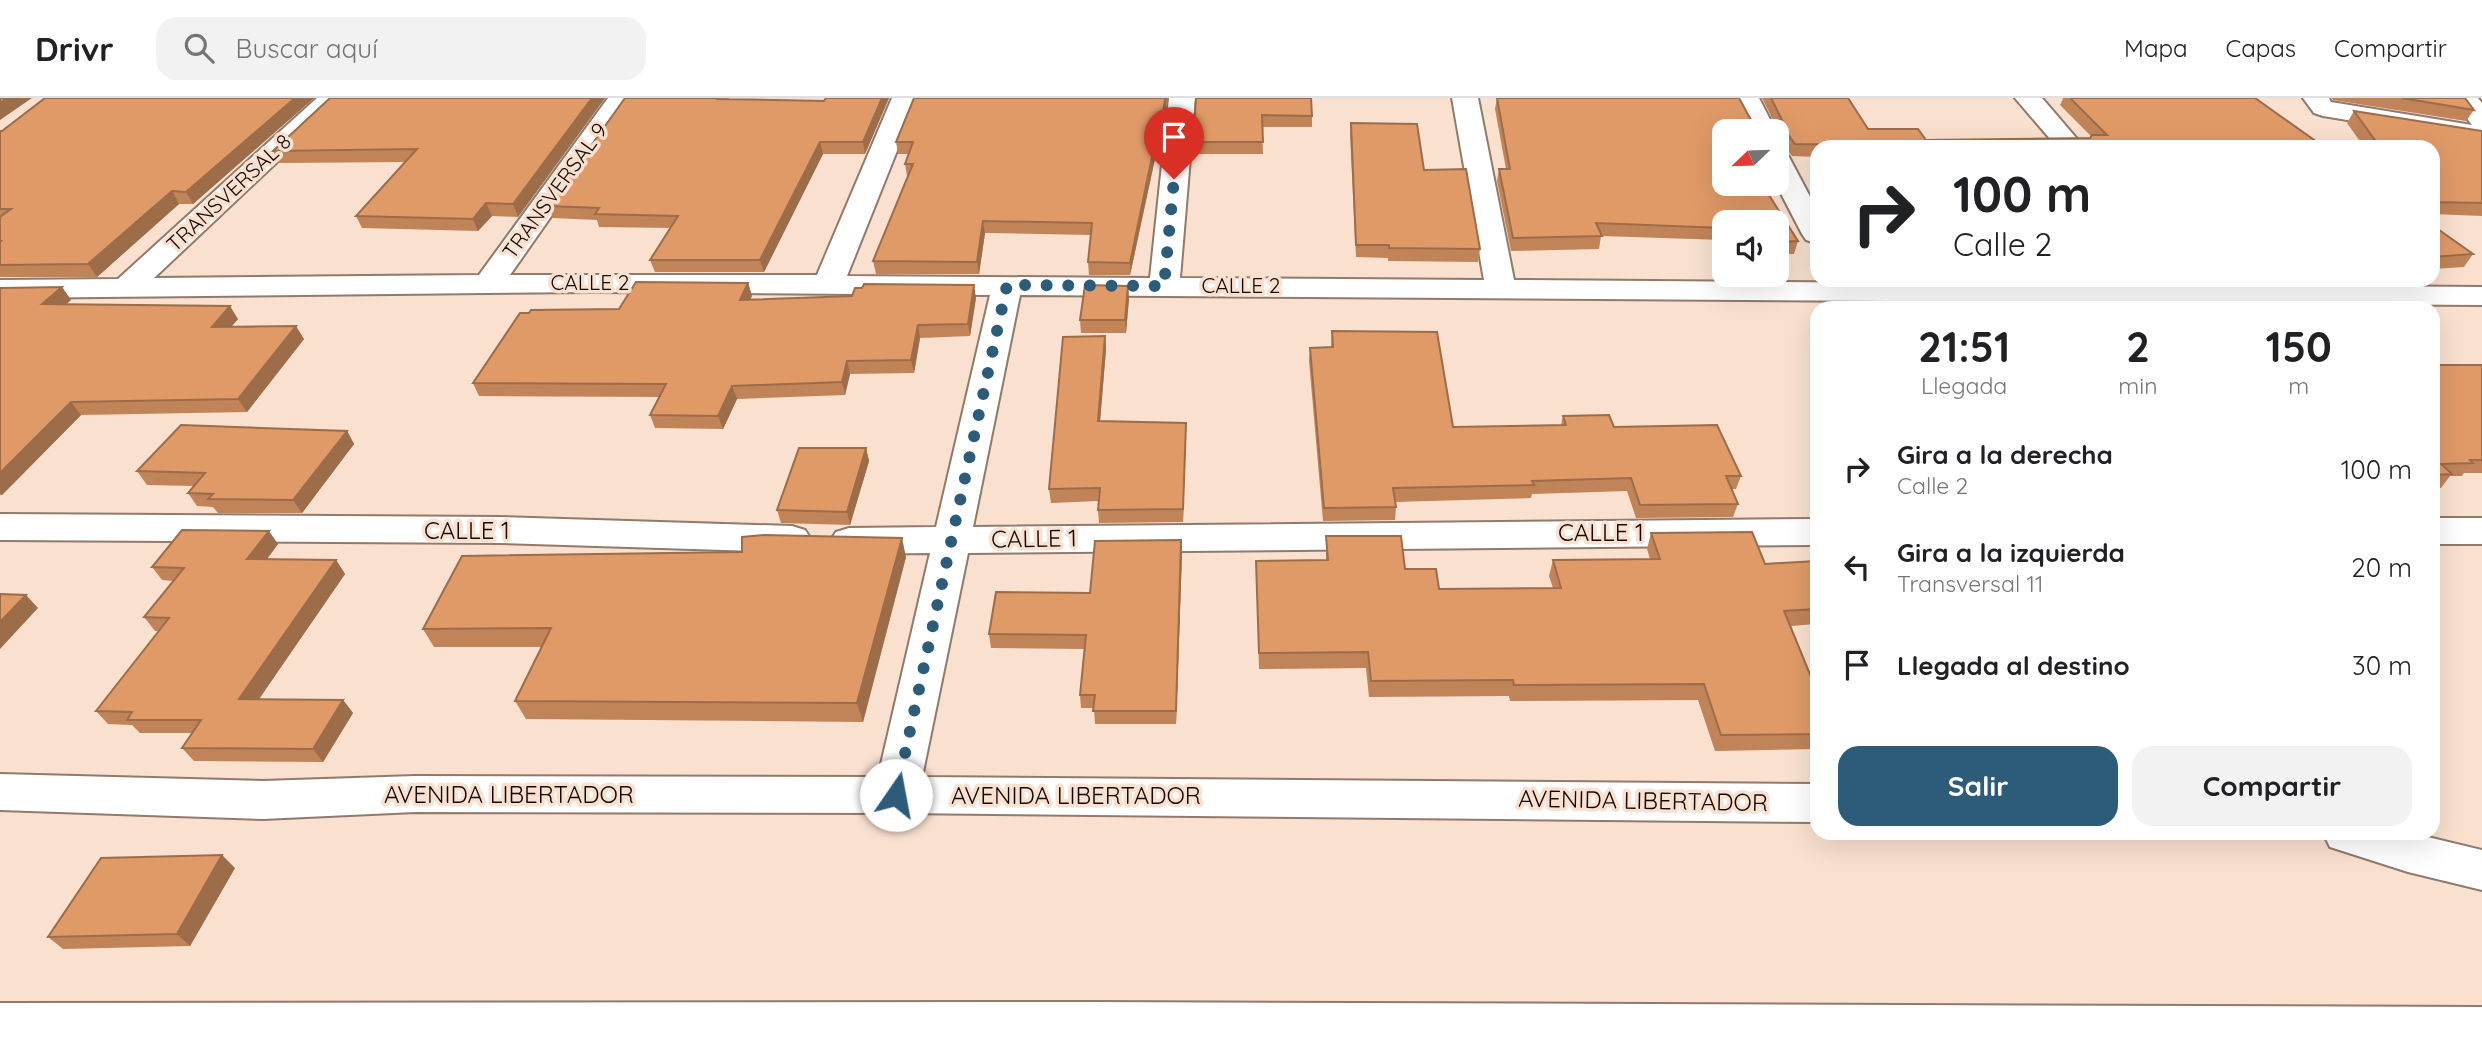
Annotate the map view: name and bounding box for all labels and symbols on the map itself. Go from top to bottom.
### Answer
pin [1144,107,1204,179]
street label: TRANSVERSAL 9 [496,117,612,263]
north arrow [1712,119,1788,196]
street label: TRANSVERSAL 8 [161,128,296,257]
street label: CALLE 2 [551,269,629,295]
street label: CALLE 2 [1202,272,1280,298]
street label: CALLE 1 [424,515,510,545]
street label: CALLE 1 [1558,517,1644,547]
street label: CALLE 1 [991,522,1077,554]
position arrow [859,758,933,832]
street label: AVENIDA LIBERTADOR [384,779,634,809]
street label: AVENIDA LIBERTADOR [951,780,1201,810]
street label: AVENIDA LIBERTADOR [1518,783,1768,817]

